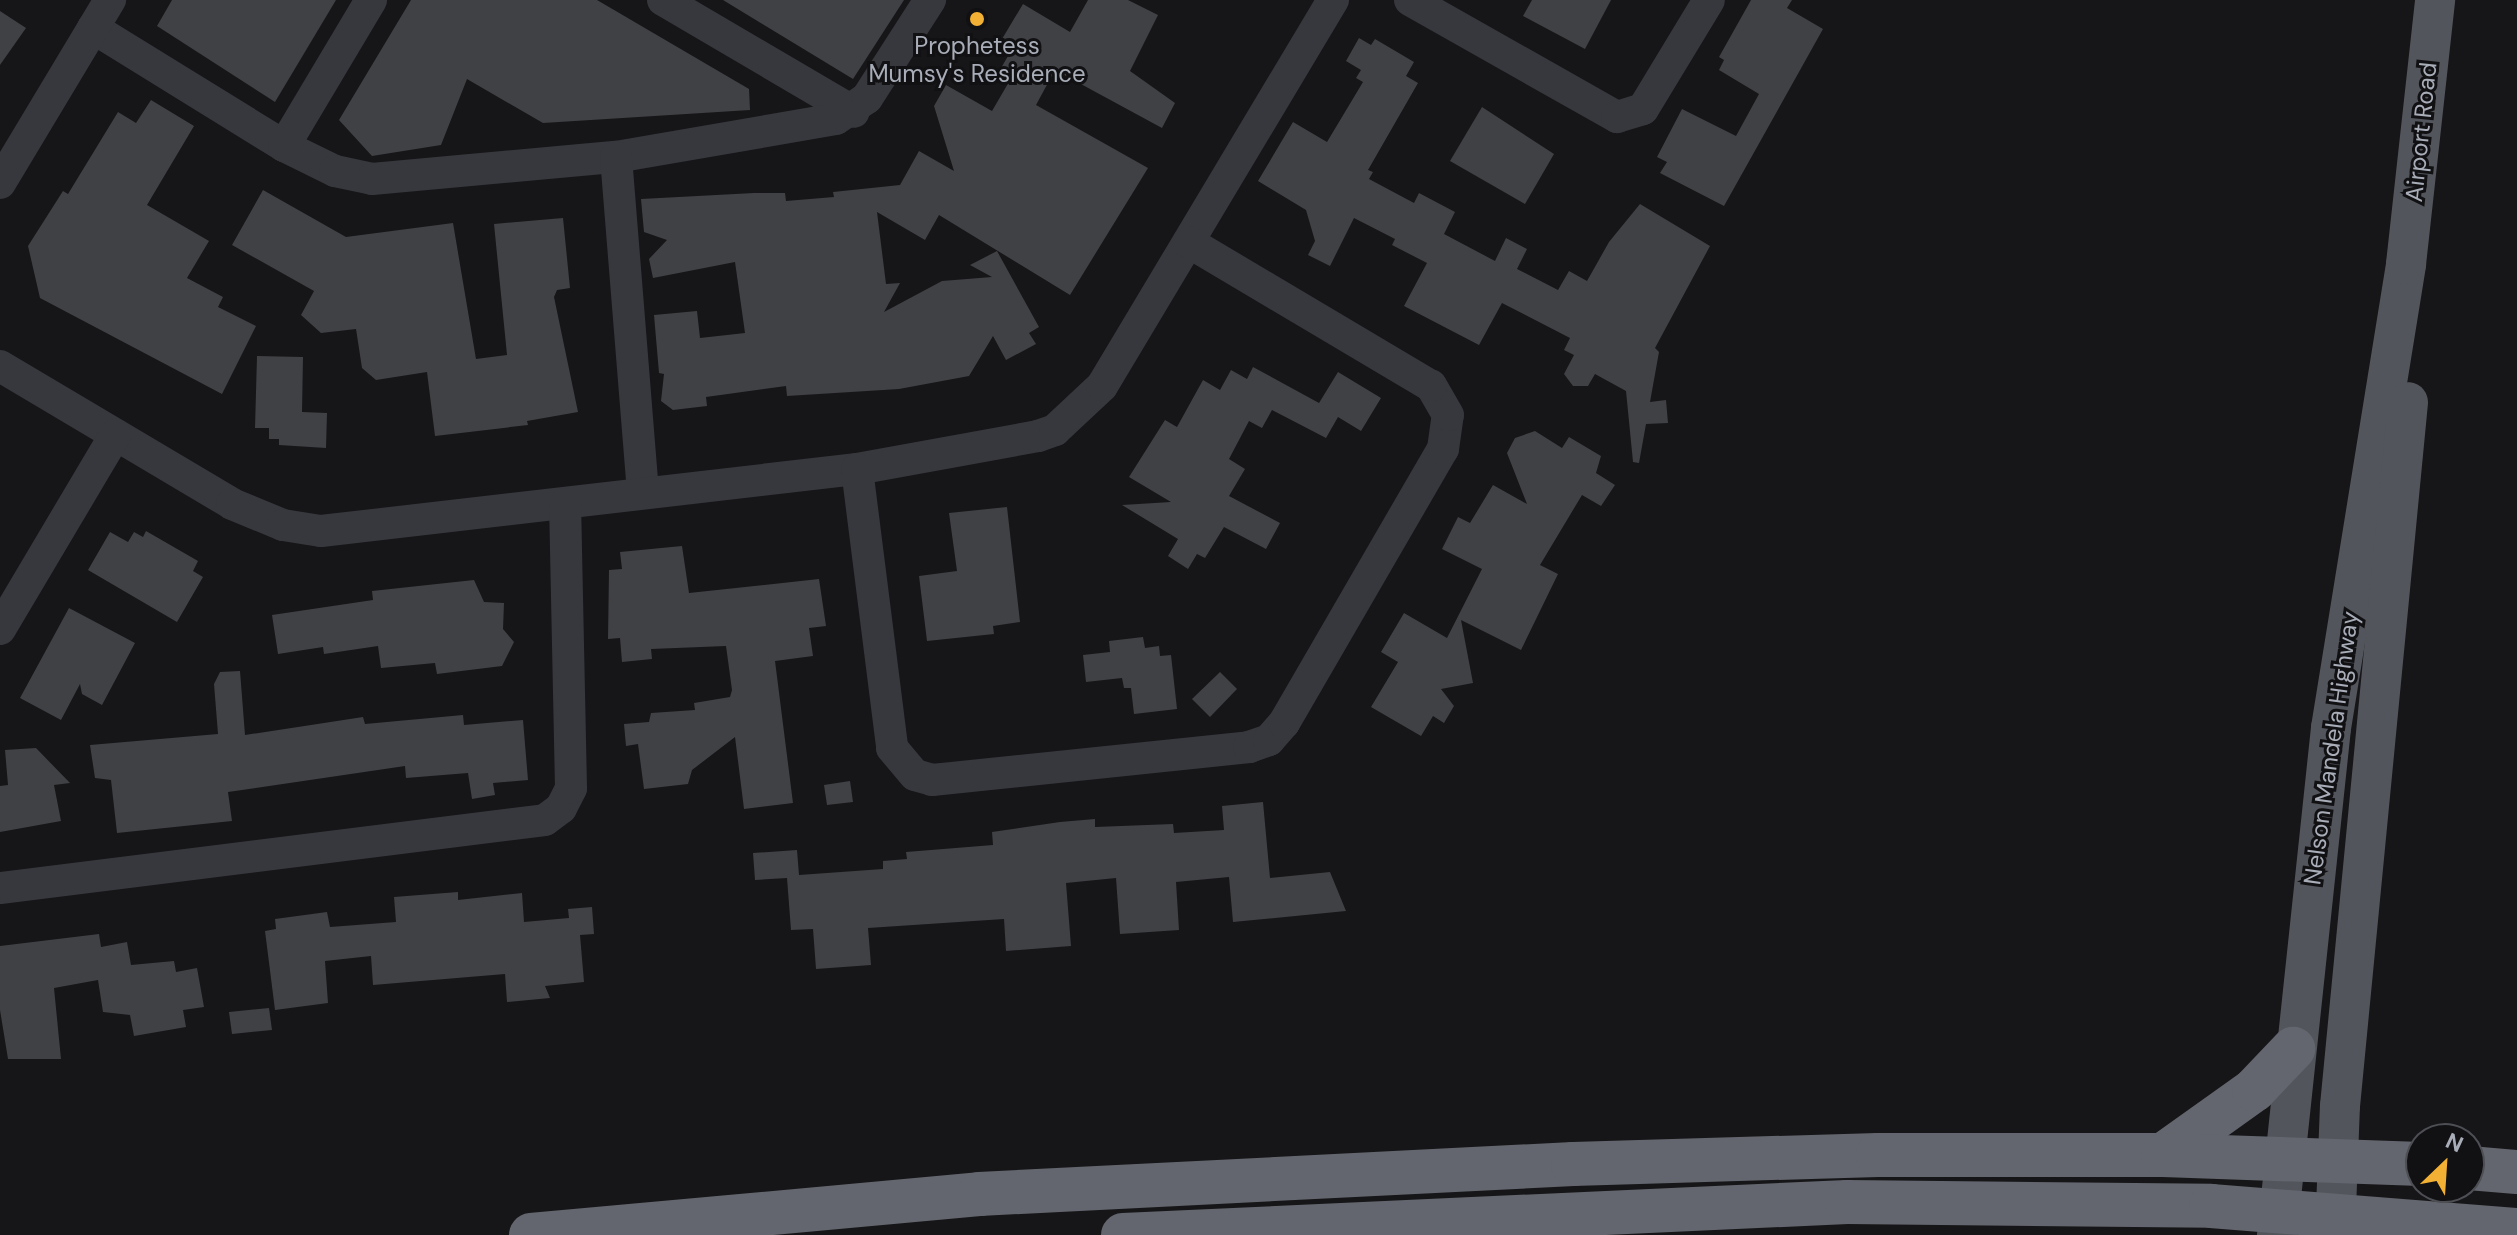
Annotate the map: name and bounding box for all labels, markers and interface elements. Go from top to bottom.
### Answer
marker: Prophetess Mumsy's Residence [968,10,986,28]
place label: Prophetess Mumsy's Residence [868,32,1086,88]
street label: Airport Road [2399,61,2443,203]
street label: Nelson Mandela Highway [2298,609,2364,887]
north arrow [2405,1123,2485,1203]
text: N [2441,1126,2468,1159]

